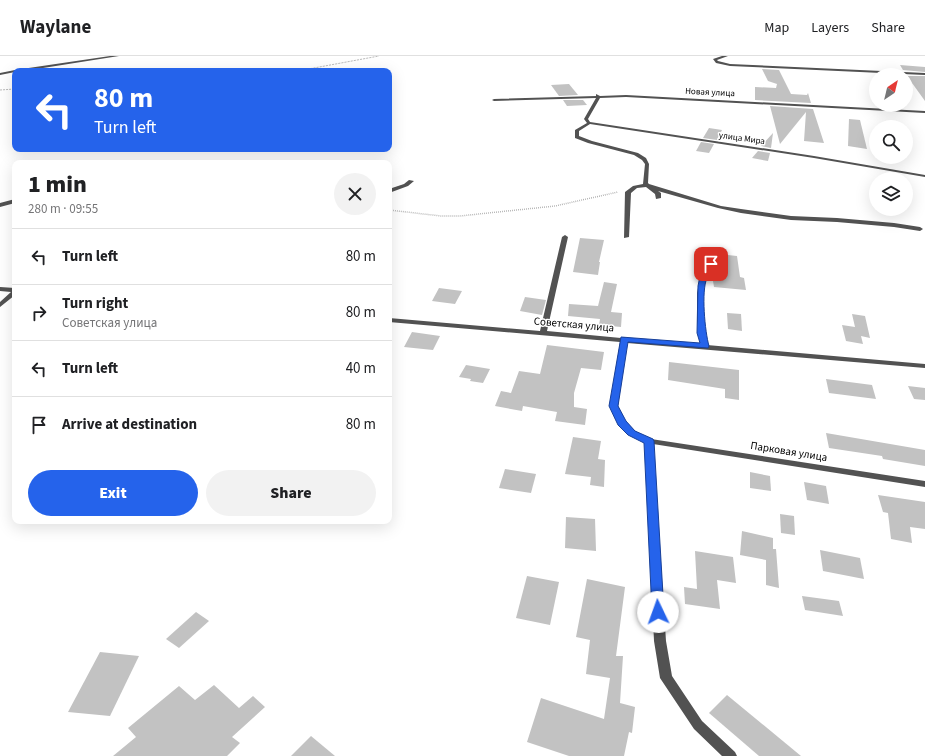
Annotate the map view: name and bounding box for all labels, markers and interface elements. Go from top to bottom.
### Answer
text: Waylane [20,14,91,41]
text: Map [764,18,789,38]
text: Layers [811,18,849,38]
text: Share [871,18,905,38]
north arrow [869,68,913,112]
map controls [869,68,913,216]
text: 80 m [94,78,153,118]
icon: left [28,84,80,136]
street label: Новая улица [685,85,735,100]
text: Turn left [94,115,156,140]
button: search [869,120,913,164]
street label: улица Мира [718,129,766,148]
text: 1 min [28,167,87,202]
button: layers [869,172,913,216]
button: close [334,173,376,215]
text: 280 m · 09:55 [28,200,98,218]
icon: left [28,246,50,268]
text: Turn left [62,246,118,267]
text: 80 m [346,246,376,267]
pin [694,247,728,281]
icon: arrive [700,253,722,275]
text: Turn right [62,293,128,314]
icon: right [28,302,50,324]
text: 80 m [346,302,376,323]
text: Советская улица [62,314,157,332]
street label: Советская улица [533,314,615,335]
icon: left [28,358,50,380]
text: Turn left [62,358,118,379]
text: 40 m [346,358,376,379]
icon: arrive [28,414,50,436]
text: Arrive at destination [62,414,197,435]
text: 80 m [346,414,376,435]
street label: Парковая улица [749,438,829,465]
button: Exit [28,470,198,516]
button: Share [206,470,376,516]
position arrow [637,591,679,633]

